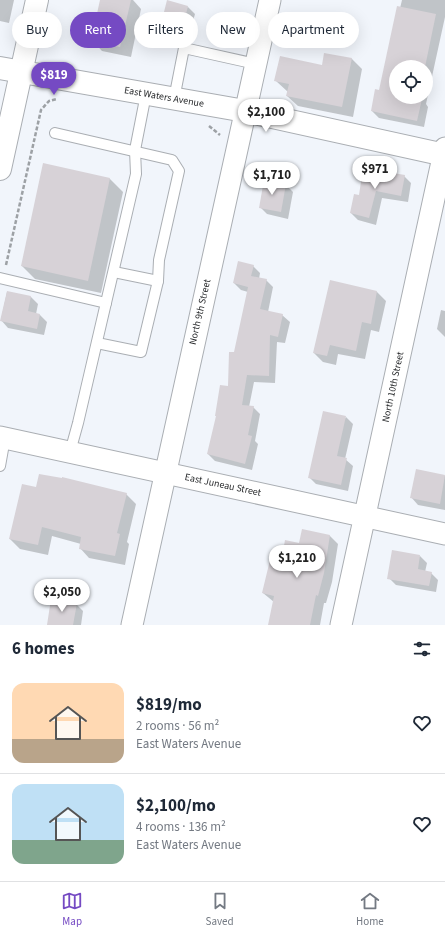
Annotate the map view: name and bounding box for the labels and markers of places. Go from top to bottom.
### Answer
pin: $819 [30,62,78,96]
pin: $2,100 [233,99,299,133]
pin: $971 [351,156,399,190]
pin: $1,710 [239,162,305,196]
pin: $1,210 [264,545,330,579]
pin: $2,050 [29,579,95,613]

